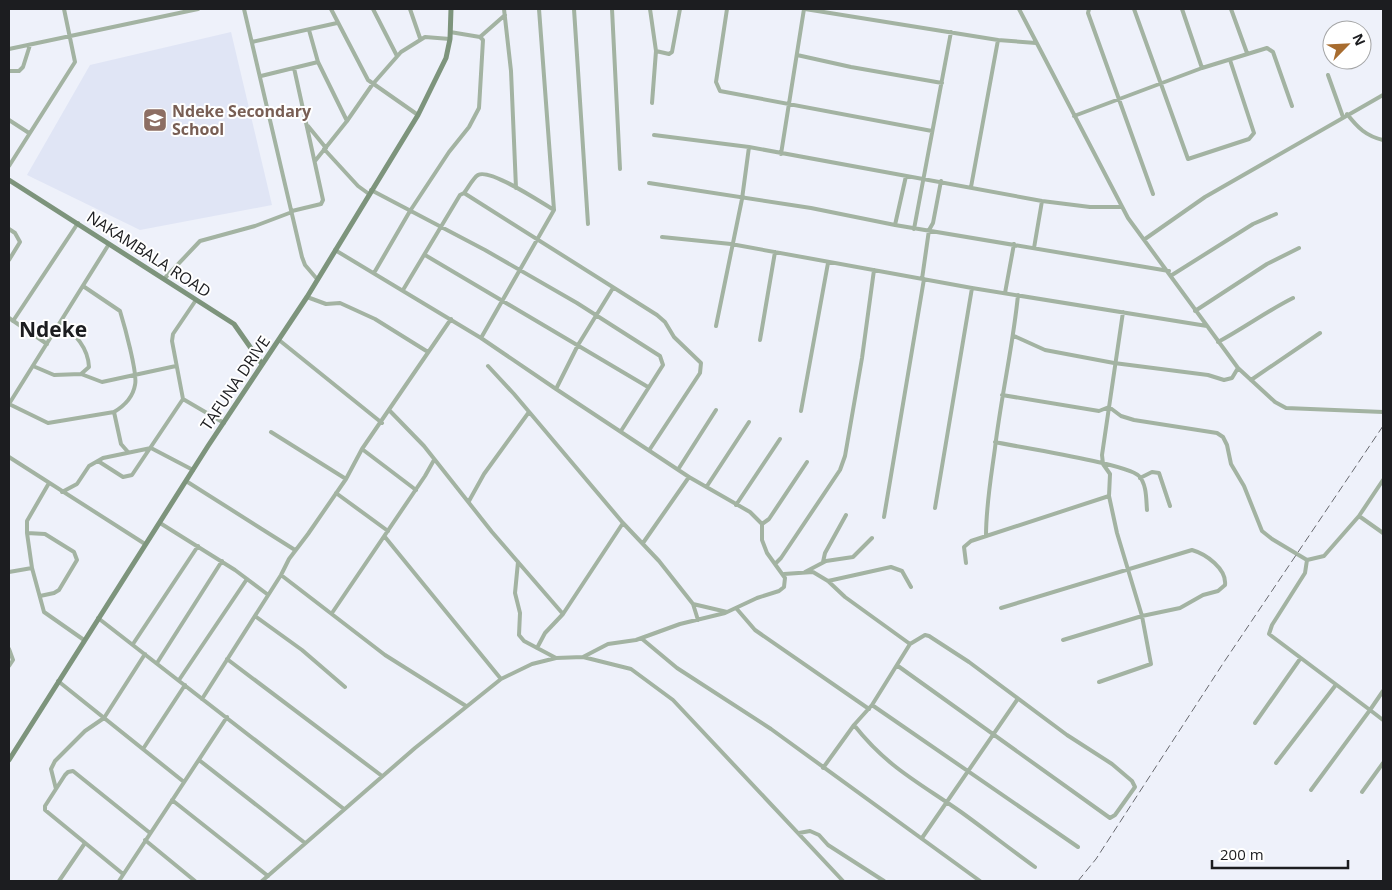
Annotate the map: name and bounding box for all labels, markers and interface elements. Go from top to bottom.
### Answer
north arrow [1322,20,1372,70]
text: N [1348,30,1370,49]
place label: Ndeke Secondary School [172,100,312,140]
school or university icon: Ndeke Secondary School [142,107,168,133]
street label: NAKAMBALA ROAD [83,206,215,302]
district label: Ndeke [19,315,87,343]
street label: TAFUNA DRIVE [195,331,275,435]
scale bar [1212,838,1348,870]
text: 200 m [1220,844,1264,864]

